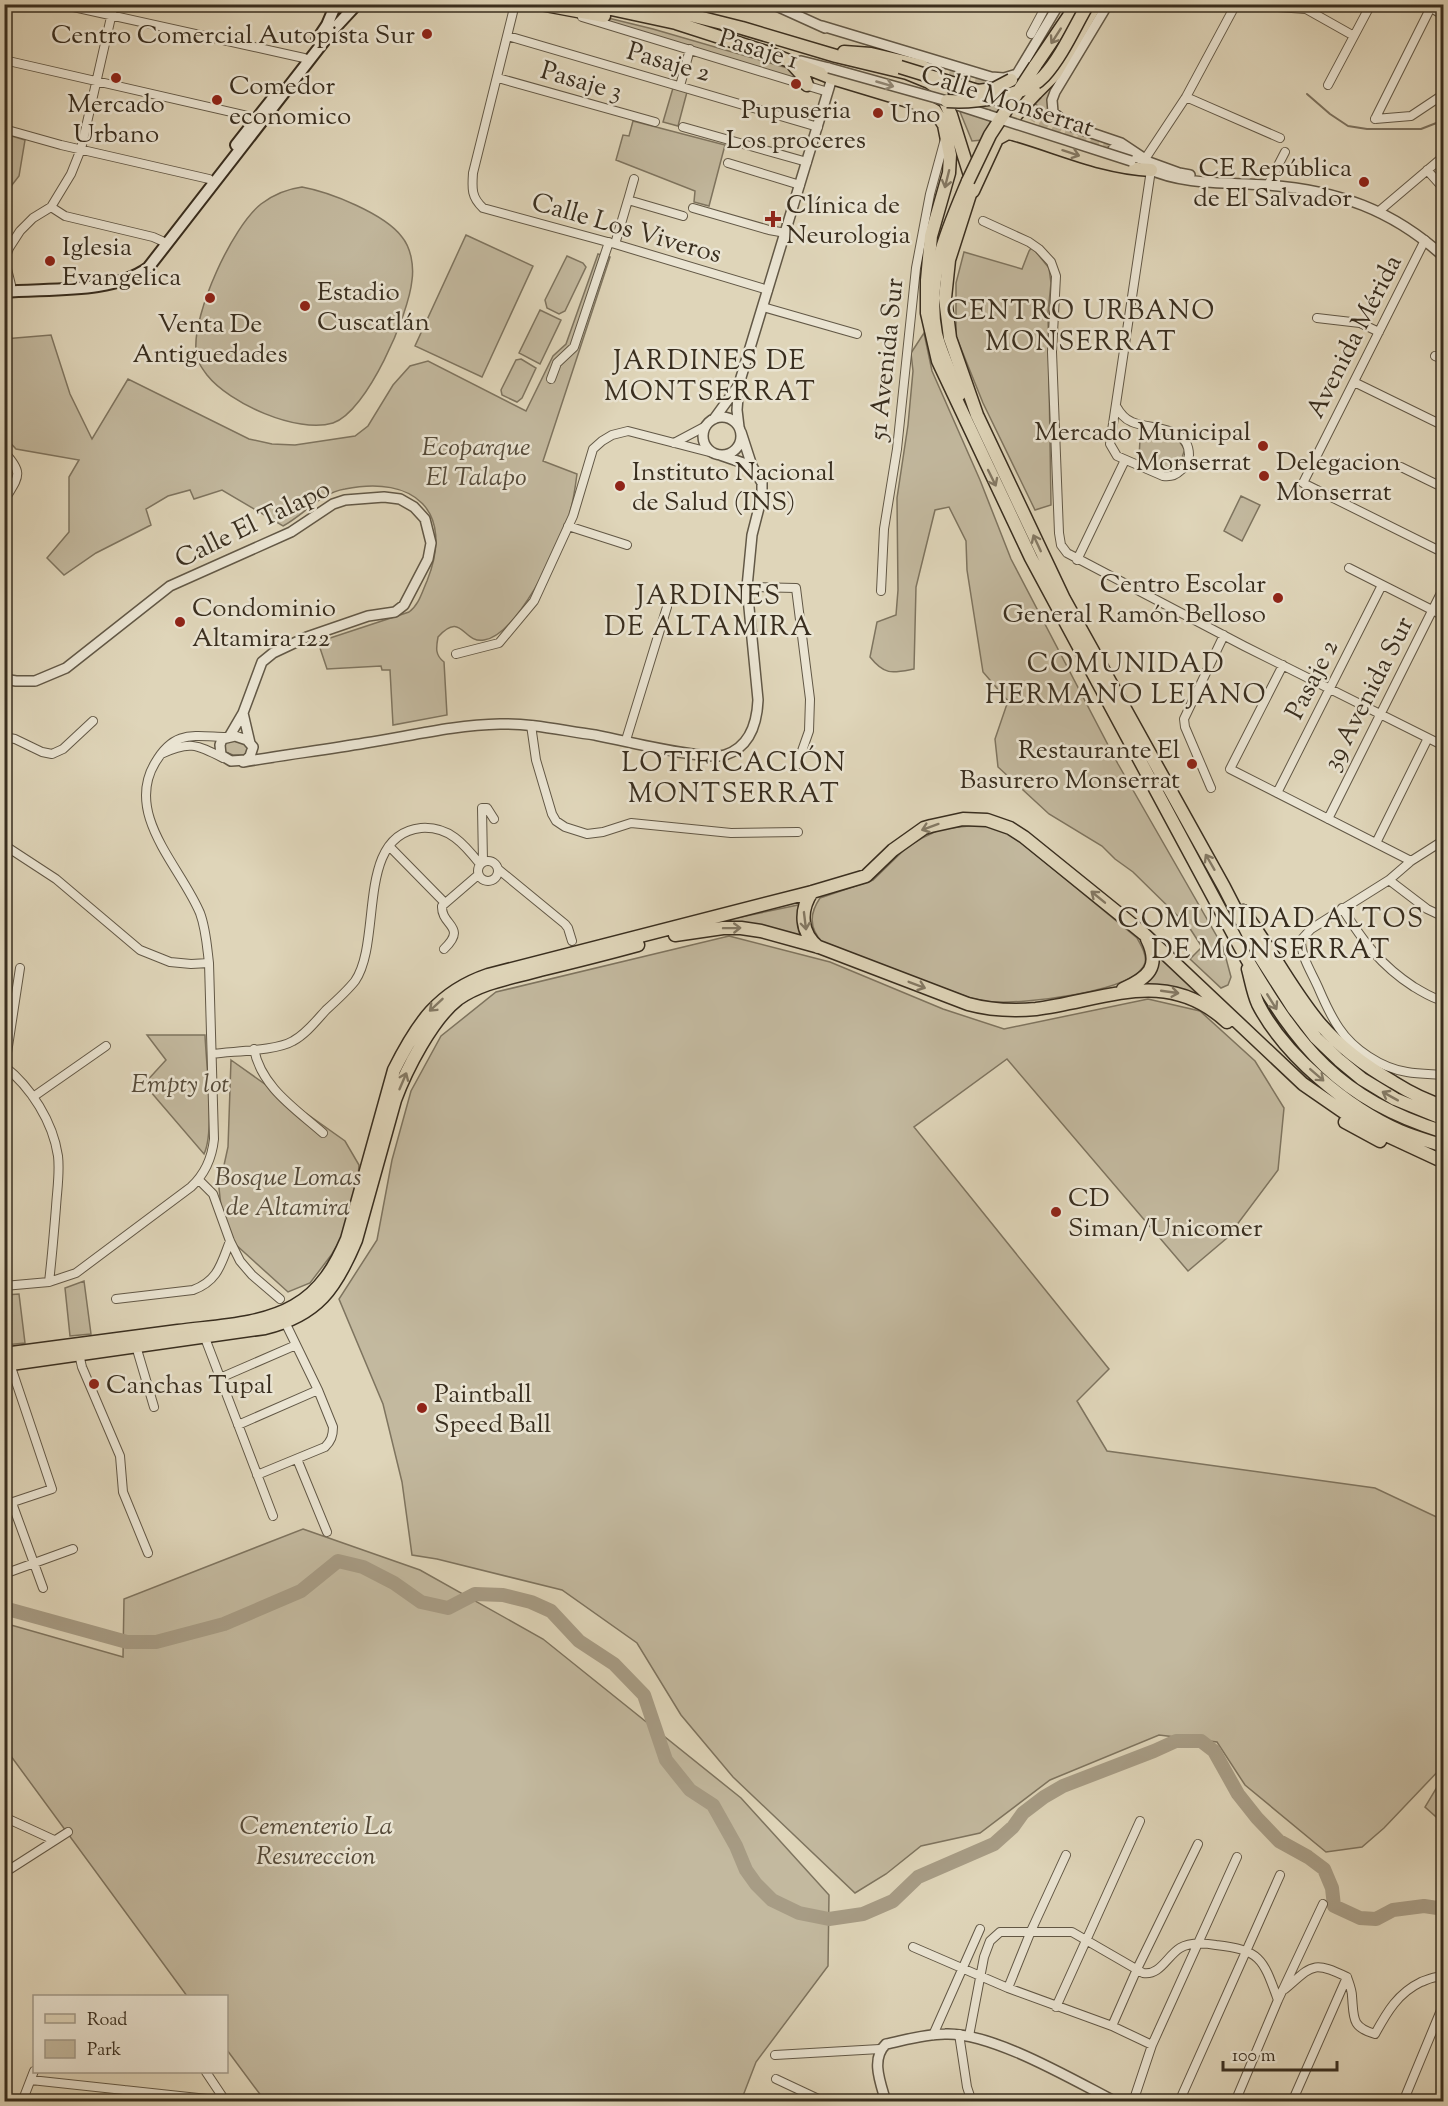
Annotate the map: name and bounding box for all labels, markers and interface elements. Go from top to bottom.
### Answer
place label: Centro Comercial Autopista Sur [51,18,415,55]
street label: Pasaje 1 [714,21,803,80]
marker: Centro Comercial Autopista Sur [420,27,434,41]
one-way arrow [1050,27,1063,44]
street label: Pasaje 2 [622,34,714,93]
street label: Pasaje 3 [536,53,627,112]
street label: Calle Monserrat [916,57,1099,148]
place label: Comedor economico [229,69,351,136]
marker: Mercado Urbano [109,71,123,85]
marker: Pupuseria Los proceres [789,77,803,91]
one-way arrow [875,79,894,90]
place label: Mercado Urbano [67,87,165,154]
marker: Comedor economico [210,93,224,107]
place label: Pupuseria Los proceres [726,93,866,160]
place label: Uno [890,97,941,134]
marker: Uno [871,106,885,120]
one-way arrow [1061,149,1080,160]
place label: CE República de El Salvador [1193,151,1352,218]
one-way arrow [941,169,953,188]
marker: CE República de El Salvador [1357,175,1371,189]
street label: Calle Los Viveros [527,185,726,274]
place label: Clínica de Neurologia [786,188,911,255]
marker: Clínica de Neurologia [764,210,782,228]
place label: Iglesia Evangelica [62,230,181,297]
street label: Avenida Mérida [1298,249,1412,425]
marker: Iglesia Evangelica [43,254,57,268]
place label: Estadio Cuscatlán [317,275,430,342]
street label: 51 Avenida Sur [860,276,914,444]
marker: Venta De Antiguedades [203,291,217,305]
district label: CENTRO URBANO MONSERRAT [946,293,1216,363]
marker: Estadio Cuscatlán [298,299,312,313]
place label: Venta De Antiguedades [132,307,288,374]
district label: JARDINES DE MONTSERRAT [604,343,816,413]
place label: Mercado Municipal Monserrat [1034,415,1251,482]
park label: Ecoparque El Talapo [422,430,530,497]
marker: Mercado Municipal Monserrat [1256,439,1270,453]
place label: Delegacion Monserrat [1276,445,1401,512]
place label: Instituto Nacional de Salud (INS) [632,455,835,522]
one-way arrow [987,469,999,487]
marker: Delegacion Monserrat [1257,469,1271,483]
street label: Calle El Talapo [169,472,337,579]
marker: Instituto Nacional de Salud (INS) [613,479,627,493]
one-way arrow [1031,534,1043,552]
place label: Centro Escolar General Ramón Belloso [1003,567,1266,634]
district label: JARDINES DE ALTAMIRA [604,578,814,648]
place label: Condominio Altamira 122 [192,591,336,658]
marker: Centro Escolar General Ramón Belloso [1271,591,1285,605]
street label: 39 Avenida Sur [1315,611,1424,777]
marker: Condominio Altamira 122 [173,615,187,629]
street label: Pasaje 2 [1277,634,1349,727]
district label: COMUNIDAD HERMANO LEJANO [985,646,1267,716]
place label: Restaurante El Basurero Monserrat [960,733,1180,800]
district label: LOTIFICACIÓN MONTSERRAT [622,745,846,815]
marker: Restaurante El Basurero Monserrat [1185,757,1199,771]
one-way arrow [921,823,939,834]
one-way arrow [1204,854,1216,871]
one-way arrow [1090,890,1106,903]
district label: COMUNIDAD ALTOS DE MONSERRAT [1117,901,1425,971]
one-way arrow [799,911,810,930]
one-way arrow [721,922,741,934]
one-way arrow [907,980,926,991]
one-way arrow [1159,986,1179,997]
one-way arrow [1267,993,1279,1010]
one-way arrow [429,998,444,1012]
park label: Empty lot [131,1067,230,1104]
one-way arrow [1309,1068,1324,1082]
one-way arrow [398,1072,409,1090]
one-way arrow [1382,1090,1399,1102]
park label: Bosque Lomas de Altamira [215,1160,361,1227]
place label: CD Siman/Unicomer [1068,1181,1263,1248]
marker: CD Siman/Unicomer [1049,1205,1063,1219]
place label: Canchas Tupal [106,1368,273,1405]
marker: Canchas Tupal [87,1377,101,1391]
place label: Paintball Speed Ball [434,1377,551,1444]
marker: Paintball Speed Ball [415,1401,429,1415]
park label: Cementerio La Resureccion [239,1809,393,1876]
legend [33,1995,228,2073]
text: Road [87,2008,127,2034]
scale bar [1223,2034,1337,2072]
text: Park [87,2038,122,2064]
text: 100 m [1232,2044,1276,2070]

